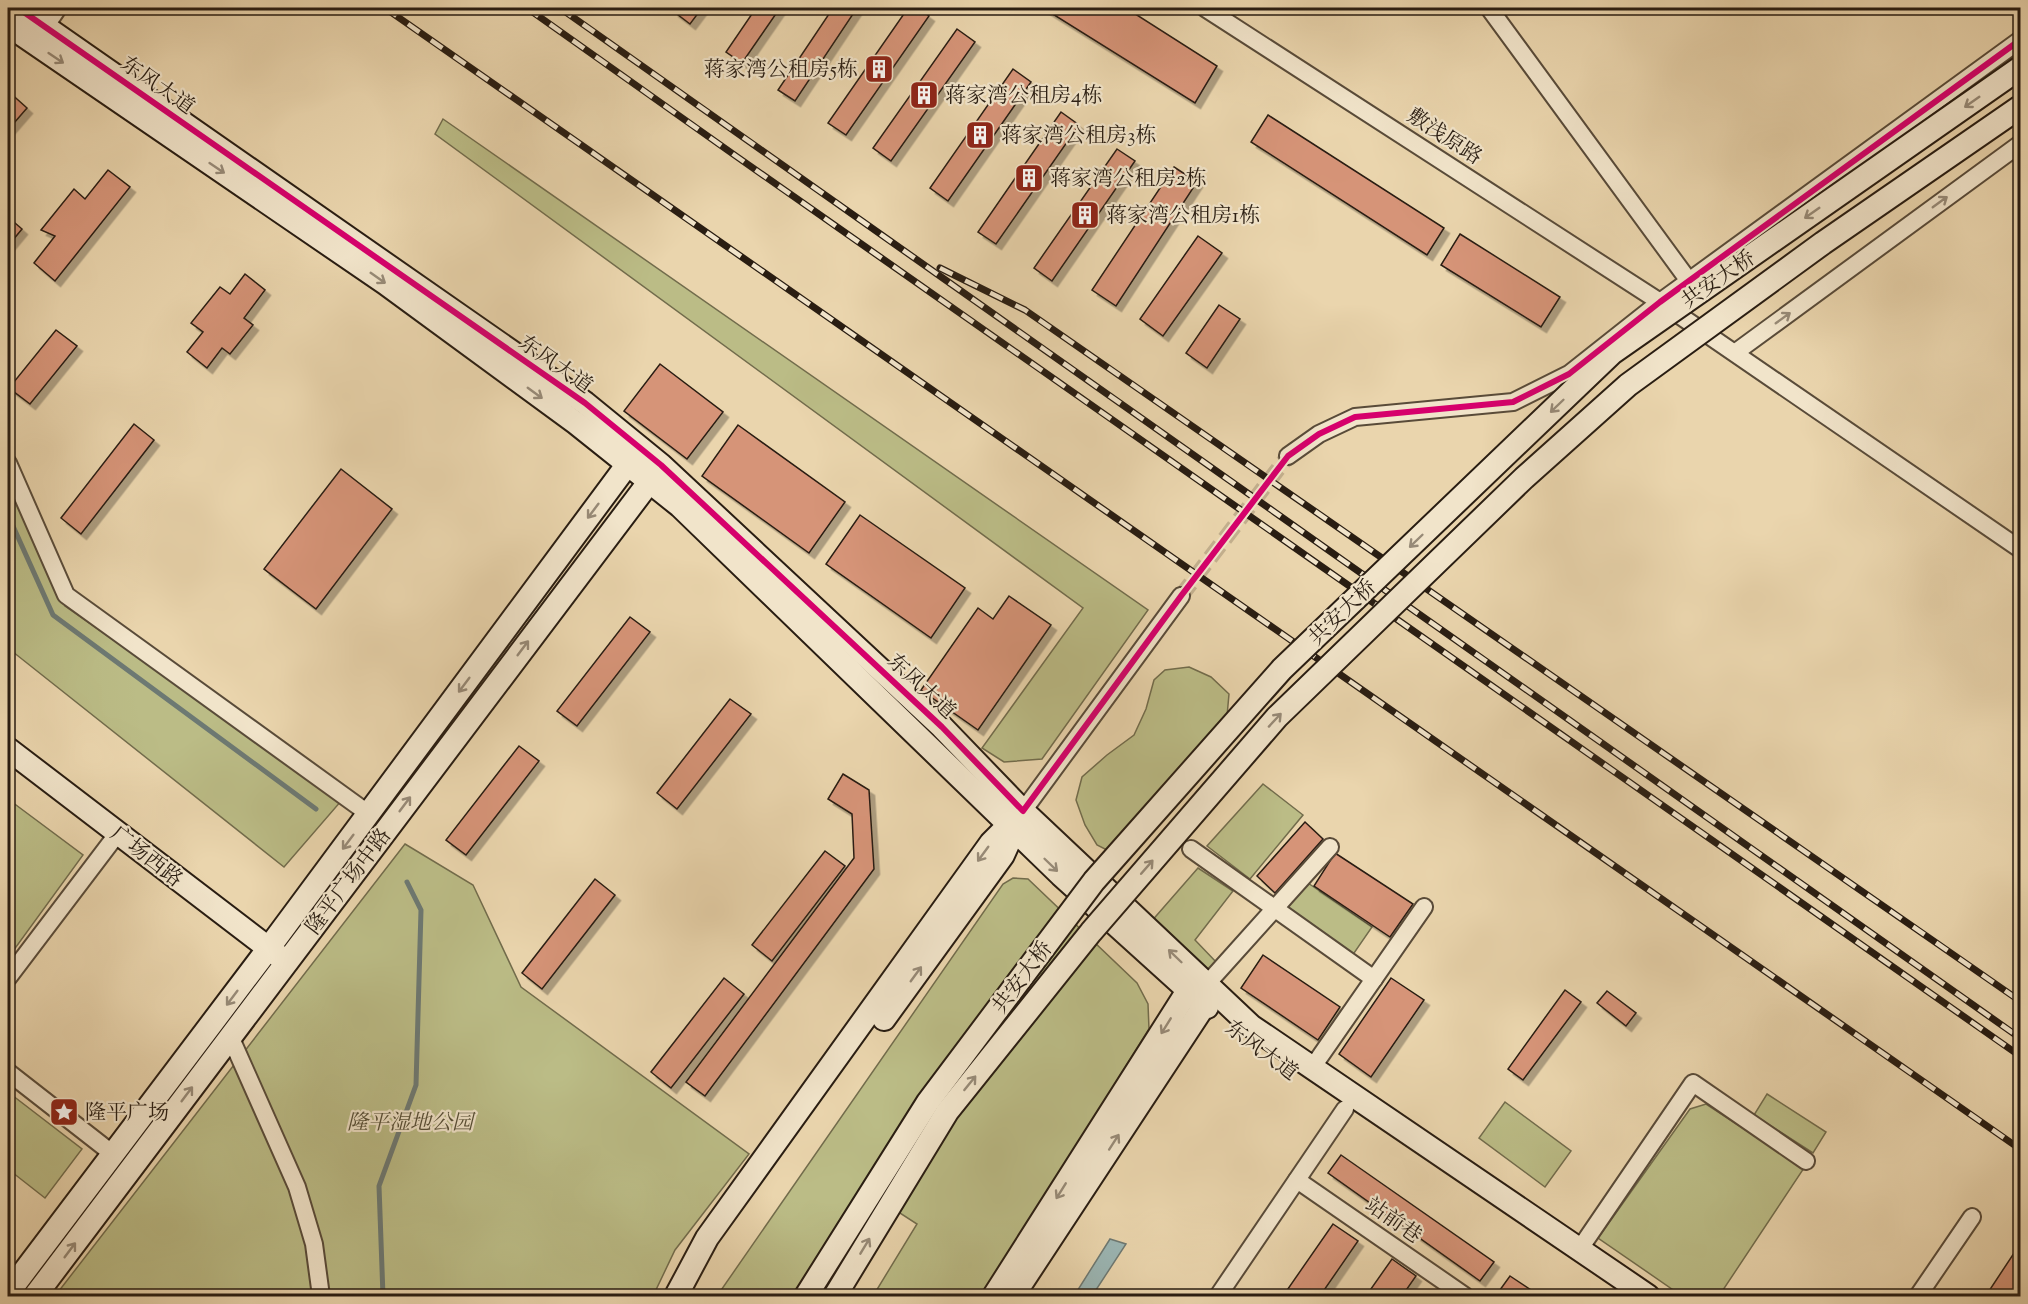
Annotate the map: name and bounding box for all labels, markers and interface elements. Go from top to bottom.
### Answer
street label: 东风大道 [114,50,200,123]
one-way arrow [47,52,63,64]
building icon: 蒋家湾公租房5栋 [863,53,895,85]
place label: 蒋家湾公租房5栋 [704,56,858,86]
building icon: 蒋家湾公租房4栋 [908,79,940,111]
place label: 蒋家湾公租房4栋 [945,82,1103,112]
one-way arrow [1965,96,1981,108]
street label: 敷浅原路 [1401,102,1487,173]
building icon: 蒋家湾公租房3栋 [964,119,996,151]
place label: 蒋家湾公租房3栋 [1001,122,1156,152]
one-way arrow [208,162,225,174]
building icon: 蒋家湾公租房2栋 [1013,162,1045,194]
place label: 蒋家湾公租房2栋 [1050,165,1207,195]
one-way arrow [1932,196,1948,209]
building icon: 蒋家湾公租房1栋 [1069,199,1101,231]
place label: 蒋家湾公租房1栋 [1106,202,1260,232]
one-way arrow [1805,207,1821,219]
street label: 共安大桥 [1676,244,1762,317]
one-way arrow [369,272,386,284]
one-way arrow [1775,311,1791,324]
street label: 东风大道 [512,329,598,402]
one-way arrow [527,387,543,400]
one-way arrow [1549,399,1564,413]
one-way arrow [587,503,599,519]
one-way arrow [1409,534,1424,548]
street label: 共安大桥 [1303,573,1384,653]
one-way arrow [517,641,529,657]
street label: 东风大道 [880,648,962,727]
one-way arrow [458,676,471,692]
one-way arrow [1268,713,1282,728]
one-way arrow [399,796,412,812]
street label: 广场西路 [103,820,188,895]
street label: 隆平广场中路 [300,823,399,942]
one-way arrow [342,833,355,849]
one-way arrow [977,845,989,861]
one-way arrow [1044,858,1059,873]
one-way arrow [1140,860,1154,875]
street label: 共安大桥 [986,936,1061,1021]
one-way arrow [1168,949,1183,963]
one-way arrow [910,966,923,982]
one-way arrow [225,989,238,1005]
street label: 东风大道 [1218,1014,1303,1089]
one-way arrow [1159,1017,1171,1034]
one-way arrow [964,1075,977,1091]
one-way arrow [180,1086,193,1102]
place icon: 隆平广场 [48,1096,80,1128]
place label: 隆平广场 [85,1099,169,1129]
park label: 隆平湿地公园 [347,1109,476,1139]
one-way arrow [1108,1135,1120,1151]
one-way arrow [1055,1182,1068,1199]
street label: 站前巷 [1358,1191,1427,1252]
one-way arrow [859,1238,872,1255]
one-way arrow [63,1242,76,1258]

